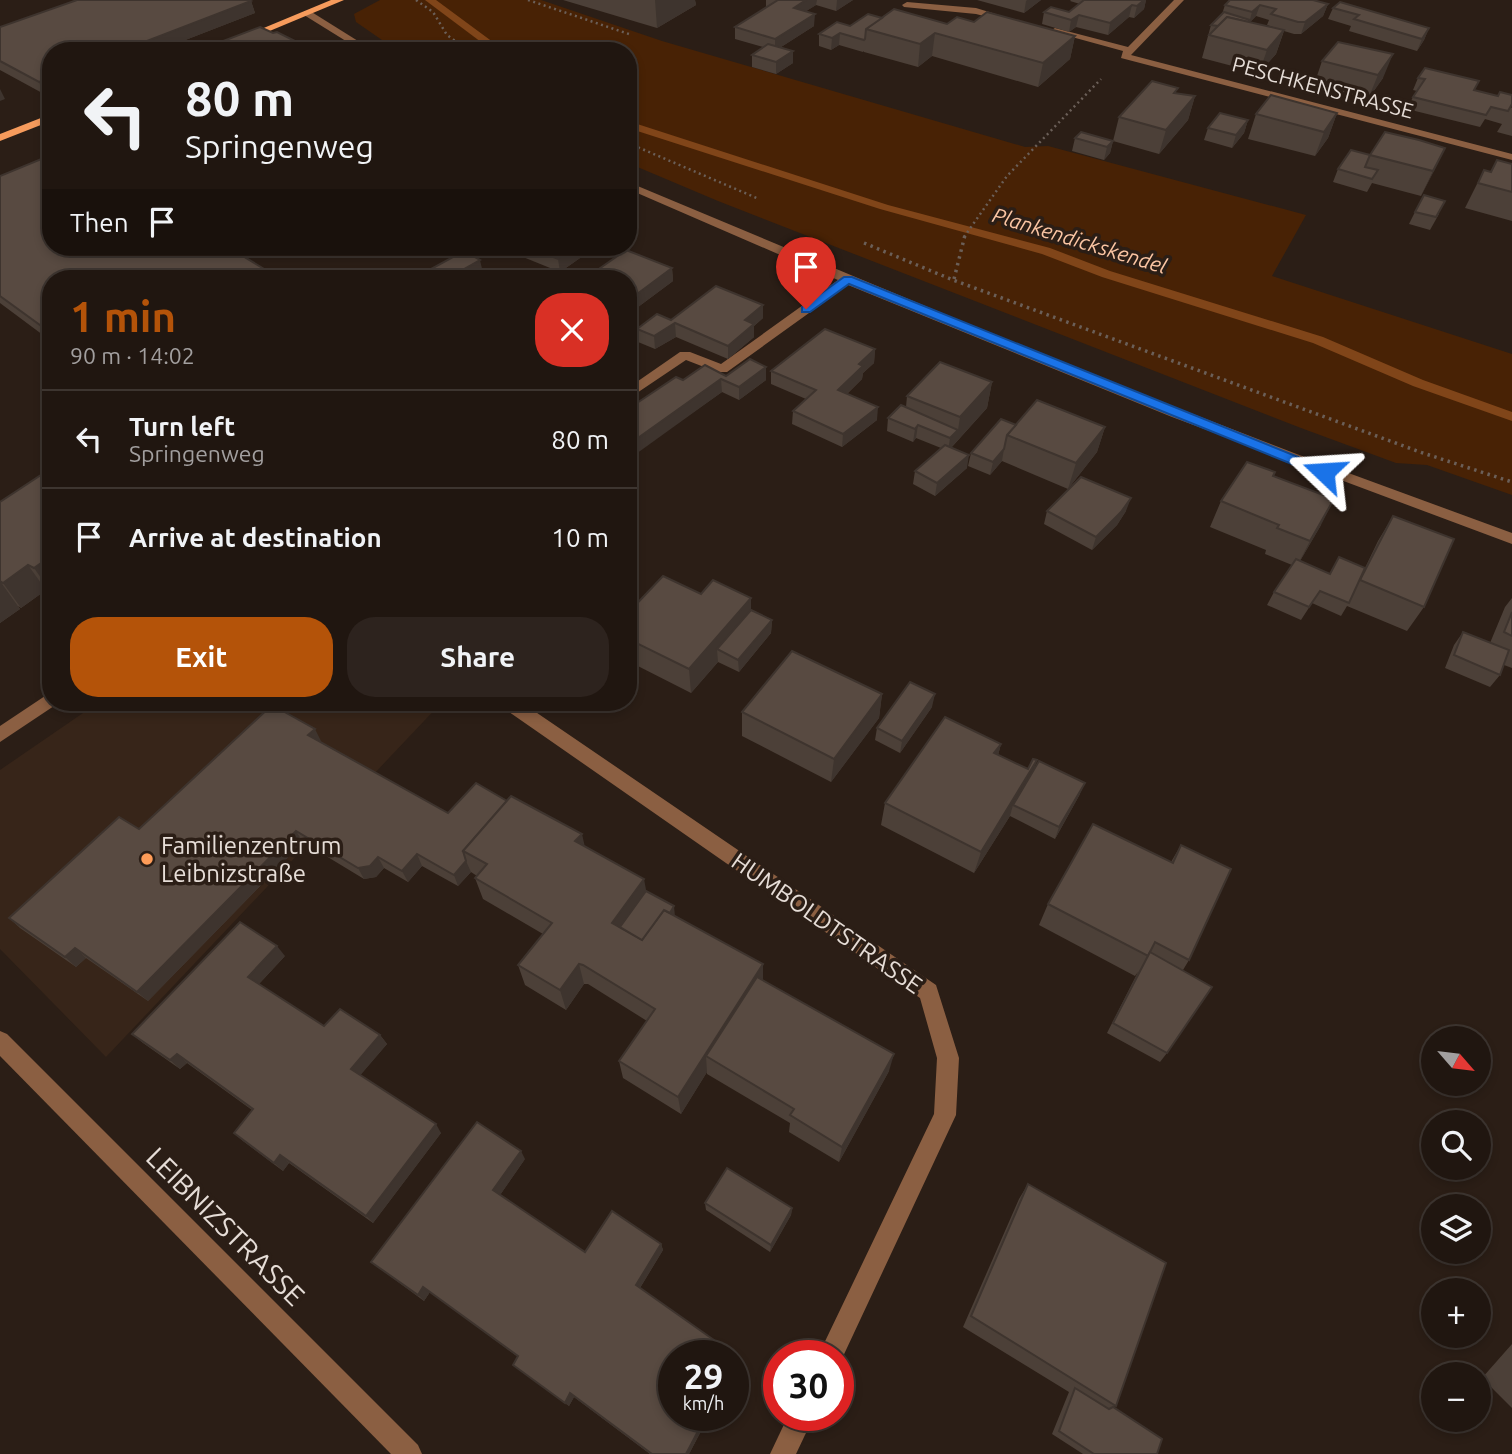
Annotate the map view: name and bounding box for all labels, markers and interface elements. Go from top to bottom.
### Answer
street label: PESCHKENSTRASSE [1230,51,1416,123]
icon: left [70,70,161,161]
text: 80 m [185,70,294,125]
text: Springenweg [185,128,374,164]
water label: Plankendickskendel [990,202,1170,278]
icon: arrive [143,203,181,241]
text: Then [70,208,129,237]
pin [776,237,836,309]
icon: arrive [787,248,825,286]
text: 1 min [70,293,176,340]
button: close [535,293,609,367]
text: 90 m · 14:02 [70,343,195,368]
text: Turn left [129,412,235,441]
icon: left [70,420,108,458]
text: 80 m [551,425,609,454]
position arrow [1287,435,1361,509]
text: Springenweg [129,441,265,466]
icon: arrive [70,518,108,556]
text: Arrive at destination [129,523,382,552]
text: 10 m [551,523,609,552]
button: Exit [70,617,333,697]
button: Share [347,617,609,697]
place label: Familienzentrum Leibnizstraße [161,832,341,887]
street label: HUMBOLDTSTRASSE [727,847,927,999]
marker: Familienzentrum Leibnizstraße [139,851,155,867]
north arrow [1421,1026,1491,1096]
map controls [1421,1026,1491,1432]
button: search [1421,1110,1491,1180]
street label: LEIBNIZSTRASSE [141,1141,311,1311]
button: layers [1421,1194,1491,1264]
button: + [1421,1278,1491,1348]
speed limit sign: 30 [763,1340,854,1431]
text: 29 [684,1356,723,1396]
button: − [1421,1362,1491,1432]
text: km/h [683,1393,724,1413]

